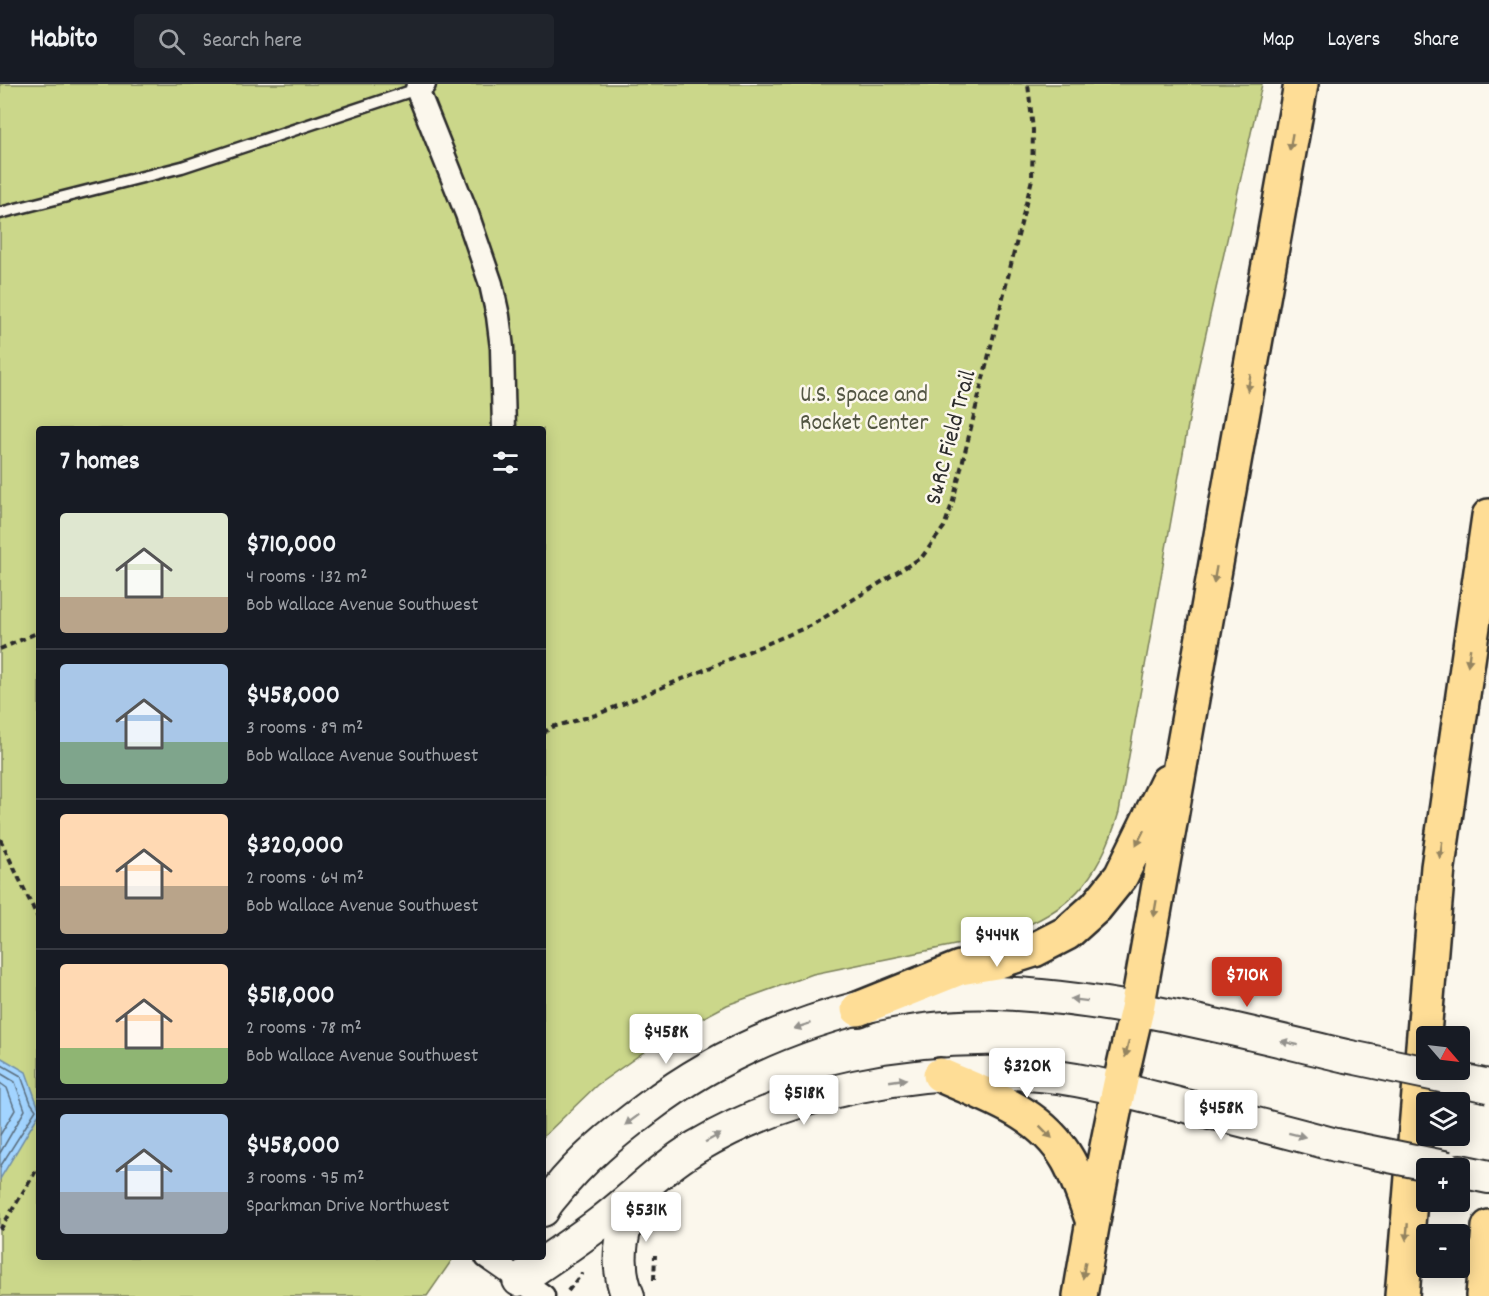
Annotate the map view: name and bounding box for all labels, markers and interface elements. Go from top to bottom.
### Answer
search box [134,14,554,68]
text: Habito [30,21,98,61]
icon: search [155,25,188,58]
text: Search here [203,26,302,57]
text: Map [1263,26,1294,56]
text: Layers [1327,26,1380,56]
text: Share [1413,26,1459,56]
one-way arrow [1286,132,1295,151]
street label: S&RC Field Trail [918,366,986,509]
one-way arrow [1244,374,1253,393]
park label: U.S. Space and Rocket Center [800,379,928,441]
text: 7 homes [60,444,140,481]
icon: filters [489,446,522,479]
text: $710,000 [246,527,336,564]
icon: home [108,537,180,609]
text: 4 rooms · 132 m² [246,564,368,592]
one-way arrow [1210,566,1219,585]
text: Bob Wallace Avenue Southwest [246,592,478,620]
one-way arrow [1464,647,1473,666]
text: $458,000 [246,678,340,715]
icon: home [108,688,180,760]
text: 3 rooms · 89 m² [246,715,363,743]
text: Bob Wallace Avenue Southwest [246,743,478,771]
text: $320,000 [246,828,344,865]
one-way arrow [1135,830,1144,847]
icon: home [108,838,180,910]
one-way arrow [1436,840,1445,859]
text: 2 rooms · 64 m² [246,865,364,893]
text: Bob Wallace Avenue Southwest [246,893,478,921]
one-way arrow [1150,900,1159,919]
pin: $444K [955,917,1039,968]
text: $444K [975,922,1019,950]
pin: $710K [1205,957,1289,1008]
text: $710K [1226,962,1268,990]
text: $518,000 [246,978,335,1015]
icon: home [108,988,180,1060]
one-way arrow [1069,995,1088,1005]
pin: $458K [624,1014,708,1065]
text: 2 rooms · 78 m² [246,1015,362,1043]
text: $458K [644,1019,688,1047]
one-way arrow [793,1021,811,1031]
north arrow [1416,1026,1470,1080]
map controls [1416,1026,1470,1278]
one-way arrow [1280,1037,1298,1047]
one-way arrow [1122,1040,1132,1058]
text: Bob Wallace Avenue Southwest [246,1043,478,1071]
pin: $320K [985,1048,1069,1099]
text: $320K [1003,1053,1051,1081]
pin: $518K [762,1075,846,1126]
one-way arrow [888,1075,907,1084]
text: $518K [783,1080,825,1108]
pin: $458K [1179,1090,1263,1141]
button: layers [1416,1092,1470,1146]
text: $458K [1199,1095,1243,1123]
one-way arrow [624,1113,640,1126]
one-way arrow [1039,1125,1054,1139]
text: $458,000 [246,1128,340,1165]
one-way arrow [1288,1130,1306,1140]
one-way arrow [704,1134,722,1144]
icon: home [108,1138,180,1210]
button: + [1416,1158,1470,1212]
text: 3 rooms · 95 m² [246,1165,365,1193]
pin: $531K [604,1192,688,1243]
text: Sparkman Drive Northwest [246,1193,449,1221]
text: $531K [625,1197,667,1225]
one-way arrow [1402,1223,1412,1242]
button: − [1416,1224,1470,1278]
one-way arrow [1079,1261,1088,1280]

